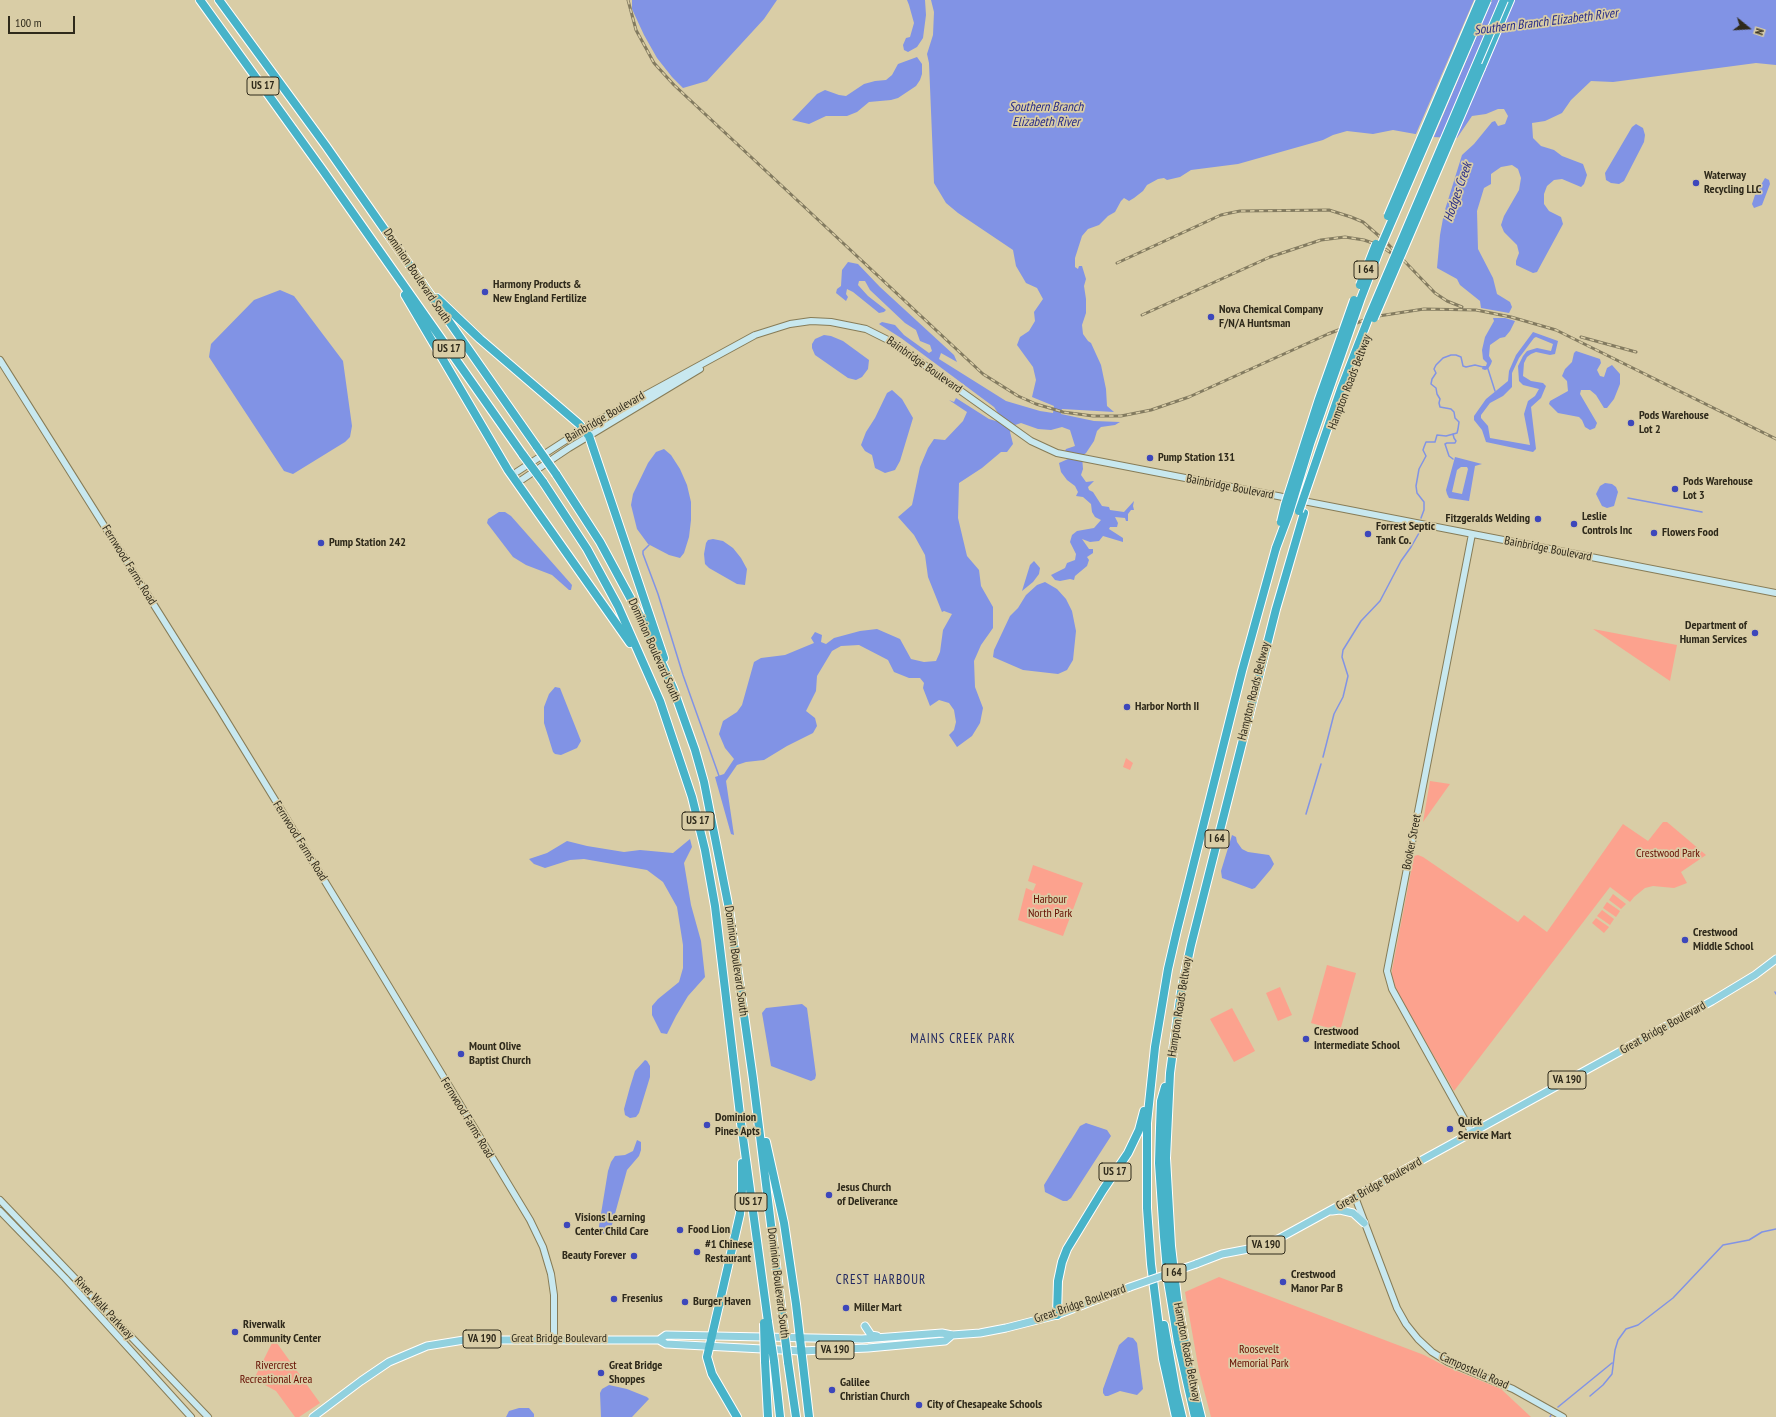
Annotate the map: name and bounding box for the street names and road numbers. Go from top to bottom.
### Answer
road number: US 17 [247,77,279,95]
street label: Dominion Boulevard South [380,226,454,326]
road number: I 64 [1354,261,1378,279]
street label: Hampton Roads Beltway [1325,332,1375,432]
street label: Bainbridge Boulevard [883,334,965,396]
road number: US 17 [433,340,465,358]
street label: Bainbridge Boulevard [563,389,647,445]
street label: Bainbridge Boulevard [1185,471,1275,503]
street label: Fernwood Farms Road [99,522,159,608]
street label: Bainbridge Boulevard [1503,533,1593,565]
street label: Dominion Boulevard South [625,596,683,704]
street label: Hampton Roads Beltway [1235,640,1273,742]
street label: Fernwood Farms Road [270,798,330,884]
road number: US 17 [682,812,714,830]
street label: Booker Street [1400,813,1424,871]
road number: I 64 [1205,830,1229,848]
street label: Dominion Boulevard South [721,905,751,1017]
street label: Hampton Roads Beltway [1165,956,1195,1058]
street label: Great Bridge Boulevard [1618,998,1708,1058]
road number: VA 190 [1548,1071,1586,1089]
street label: Fernwood Farms Road [437,1075,497,1161]
street label: Great Bridge Boulevard [1334,1154,1424,1214]
road number: US 17 [1099,1163,1131,1181]
road number: US 17 [735,1193,767,1211]
street label: Dominion Boulevard South [764,1227,792,1339]
road number: VA 190 [1247,1236,1285,1254]
road number: I 64 [1162,1264,1186,1282]
street label: River Walk Parkway [71,1274,137,1342]
street label: Great Bridge Boulevard [1032,1282,1128,1326]
street label: Hampton Roads Beltway [1170,1301,1204,1403]
road number: VA 190 [463,1330,501,1348]
street label: Great Bridge Boulevard [511,1332,607,1346]
road number: VA 190 [816,1341,854,1359]
street label: Campostella Road [1437,1349,1511,1393]

